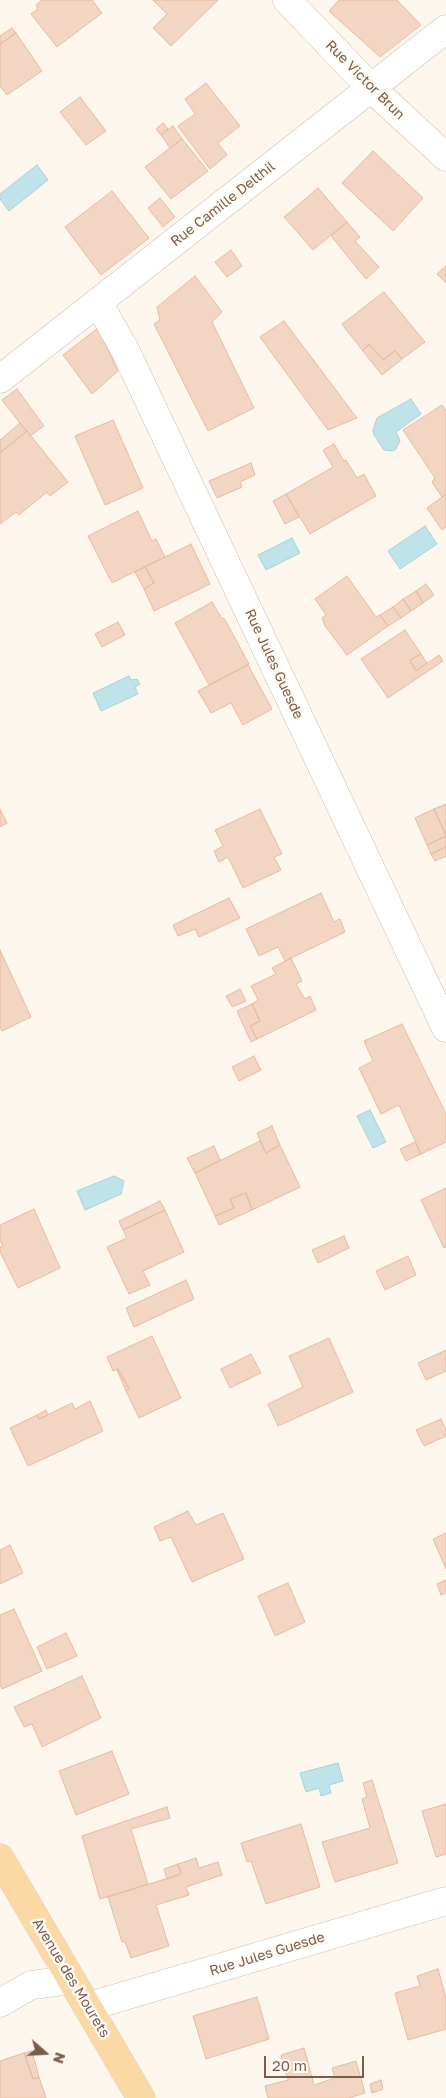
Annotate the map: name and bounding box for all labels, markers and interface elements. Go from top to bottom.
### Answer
street label: Rue Victor Brun [322,37,408,123]
street label: Rue Camille Delthil [167,158,279,250]
street label: Rue Jules Guesde [241,606,307,722]
street label: Avenue des Mourets [29,1915,113,2041]
street label: Rue Jules Guesde [207,1928,327,1980]
north arrow [20,2028,70,2078]
scale bar [266,2046,366,2078]
text: N [50,2050,69,2066]
text: 20 m [272,2056,307,2074]

